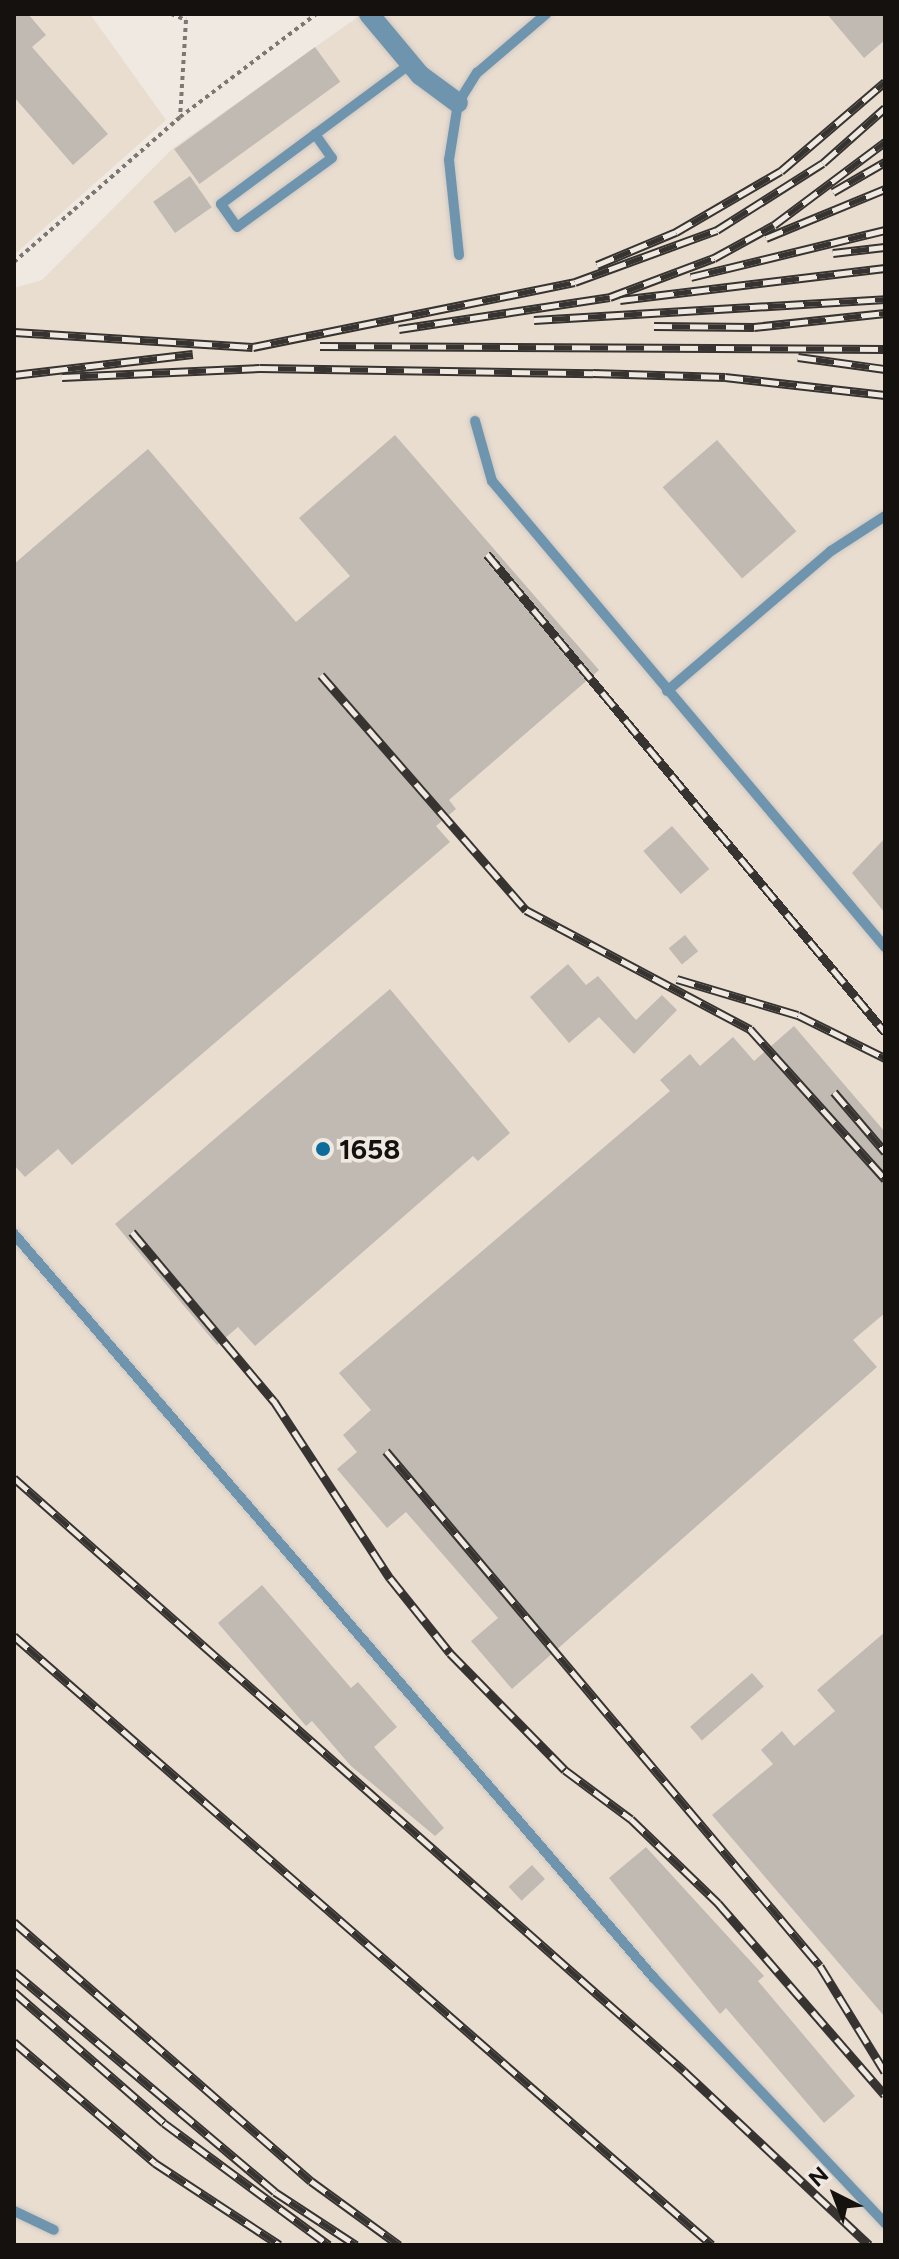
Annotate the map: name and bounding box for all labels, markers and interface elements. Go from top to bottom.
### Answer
place label: 1658 [339,1132,400,1166]
marker: 1658 [314,1140,332,1158]
north arrow [795,2155,875,2235]
text: N [803,2161,834,2193]

